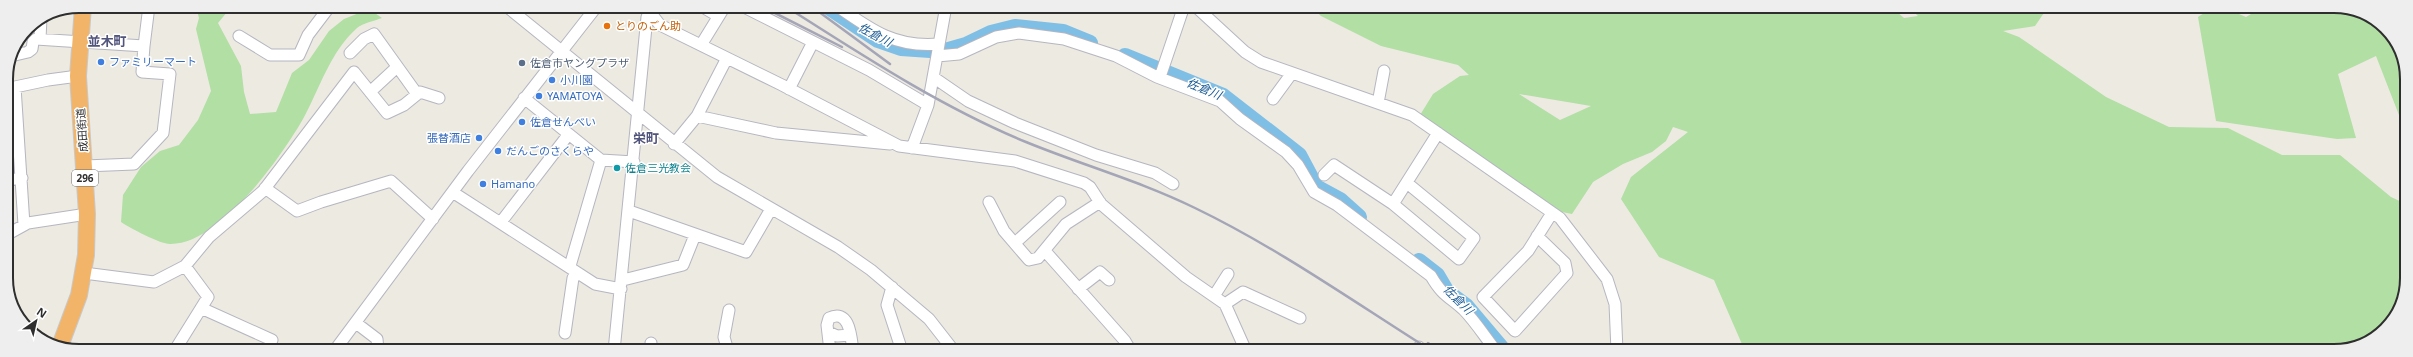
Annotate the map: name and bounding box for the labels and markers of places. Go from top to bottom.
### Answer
place label: とりのごん助 [615,18,681,33]
marker: とりのごん助 [602,21,612,31]
place label: ファミリーマート [109,54,197,69]
place label: 佐倉市ヤングプラザ [530,55,629,70]
marker: ファミリーマート [96,57,106,67]
marker: 佐倉市ヤングプラザ [517,58,527,68]
place label: 小川園 [560,72,593,87]
marker: 小川園 [547,75,557,85]
place label: YAMATOYA [547,88,604,103]
marker: YAMATOYA [534,91,544,101]
place label: 佐倉せんべい [530,114,596,129]
marker: 佐倉せんべい [517,117,527,127]
place label: 張替酒店 [427,130,471,145]
marker: 張替酒店 [474,133,484,143]
place label: だんごのさくらや [506,143,594,158]
marker: だんごのさくらや [493,146,503,156]
place label: 佐倉三光教会 [625,160,691,175]
marker: 佐倉三光教会 [612,163,622,173]
place label: Hamano [491,176,536,191]
marker: Hamano [478,179,488,189]

